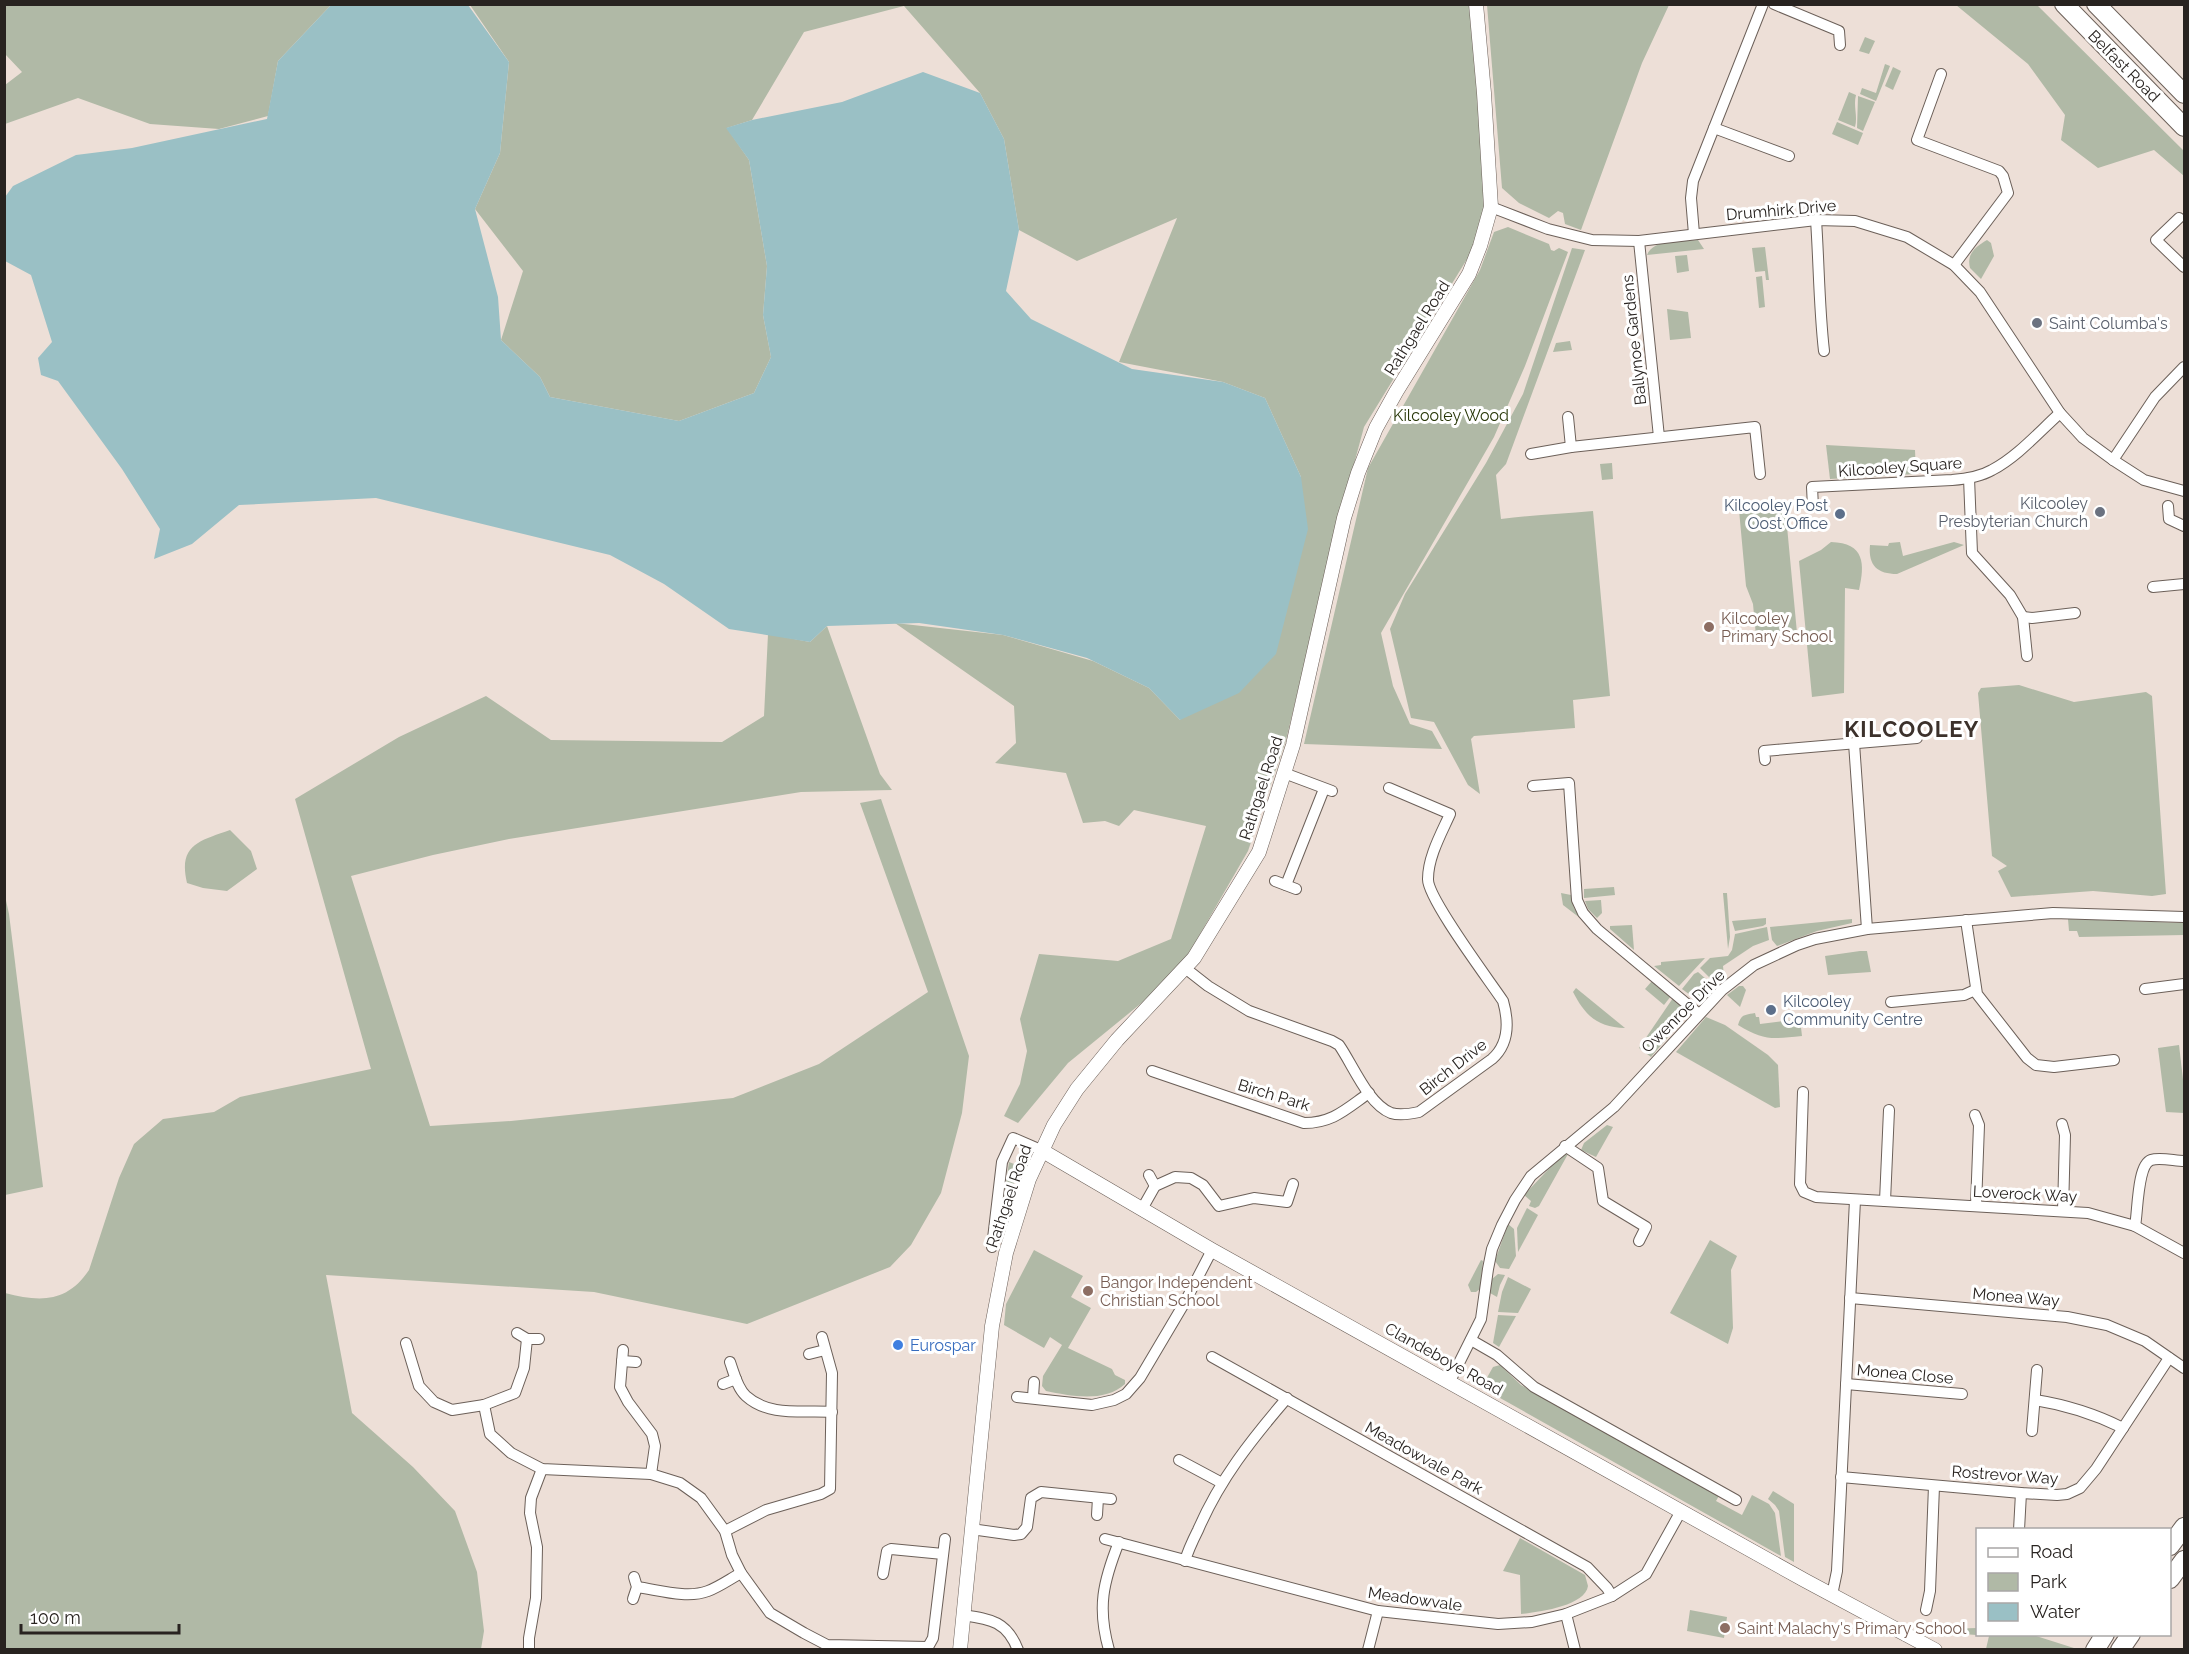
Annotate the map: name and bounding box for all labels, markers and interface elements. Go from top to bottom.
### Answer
street label: Belfast Road [2084,26,2164,106]
street label: Drumhirk Drive [1725,196,1837,224]
street label: Ballynoe Gardens [1618,274,1650,406]
street label: Rathgael Road [1380,277,1454,379]
place label: Saint Columba's [2049,314,2168,333]
marker: Saint Columba's [2030,316,2044,330]
park label: Kilcooley Wood [1393,406,1509,425]
street label: Kilcooley Square [1837,453,1963,481]
place label: Kilcooley Presbyterian Church [1938,494,2088,531]
place label: Kilcooley Post Oost Office [1724,496,1829,533]
marker: Kilcooley Presbyterian Church [2093,505,2107,519]
marker: Kilcooley Post Oost Office [1833,507,1847,521]
place label: Kilcooley Primary School [1721,609,1833,646]
marker: Kilcooley Primary School [1702,620,1716,634]
district label: KILCOOLEY [1844,716,1980,742]
street label: Rathgael Road [1235,734,1287,842]
street label: Owenroe Drive [1637,965,1729,1057]
place label: Kilcooley Community Centre [1783,992,1923,1029]
marker: Kilcooley Community Centre [1764,1003,1778,1017]
street label: Birch Drive [1416,1035,1490,1099]
street label: Birch Park [1236,1075,1313,1115]
street label: Rathgael Road [982,1142,1036,1250]
street label: Loverock Way [1972,1182,2078,1206]
place label: Bangor Independent Christian School [1100,1273,1253,1310]
marker: Bangor Independent Christian School [1081,1284,1095,1298]
street label: Monea Way [1972,1284,2061,1310]
street label: Clandeboye Road [1382,1319,1506,1399]
place label: Eurospar [910,1336,976,1355]
marker: Eurospar [891,1338,905,1352]
street label: Monea Close [1856,1360,1954,1388]
street label: Meadowvale Park [1362,1418,1487,1498]
street label: Rostrevor Way [1951,1462,2059,1488]
legend [1976,1528,2171,1636]
text: Road [2030,1541,2073,1562]
text: Park [2030,1571,2067,1592]
street label: Meadowvale [1367,1583,1463,1615]
scale bar [21,1597,178,1635]
text: Water [2030,1601,2081,1622]
text: 100 m [30,1607,81,1628]
place label: Saint Malachy's Primary School [1737,1619,1967,1638]
marker: Saint Malachy's Primary School [1718,1621,1732,1635]

